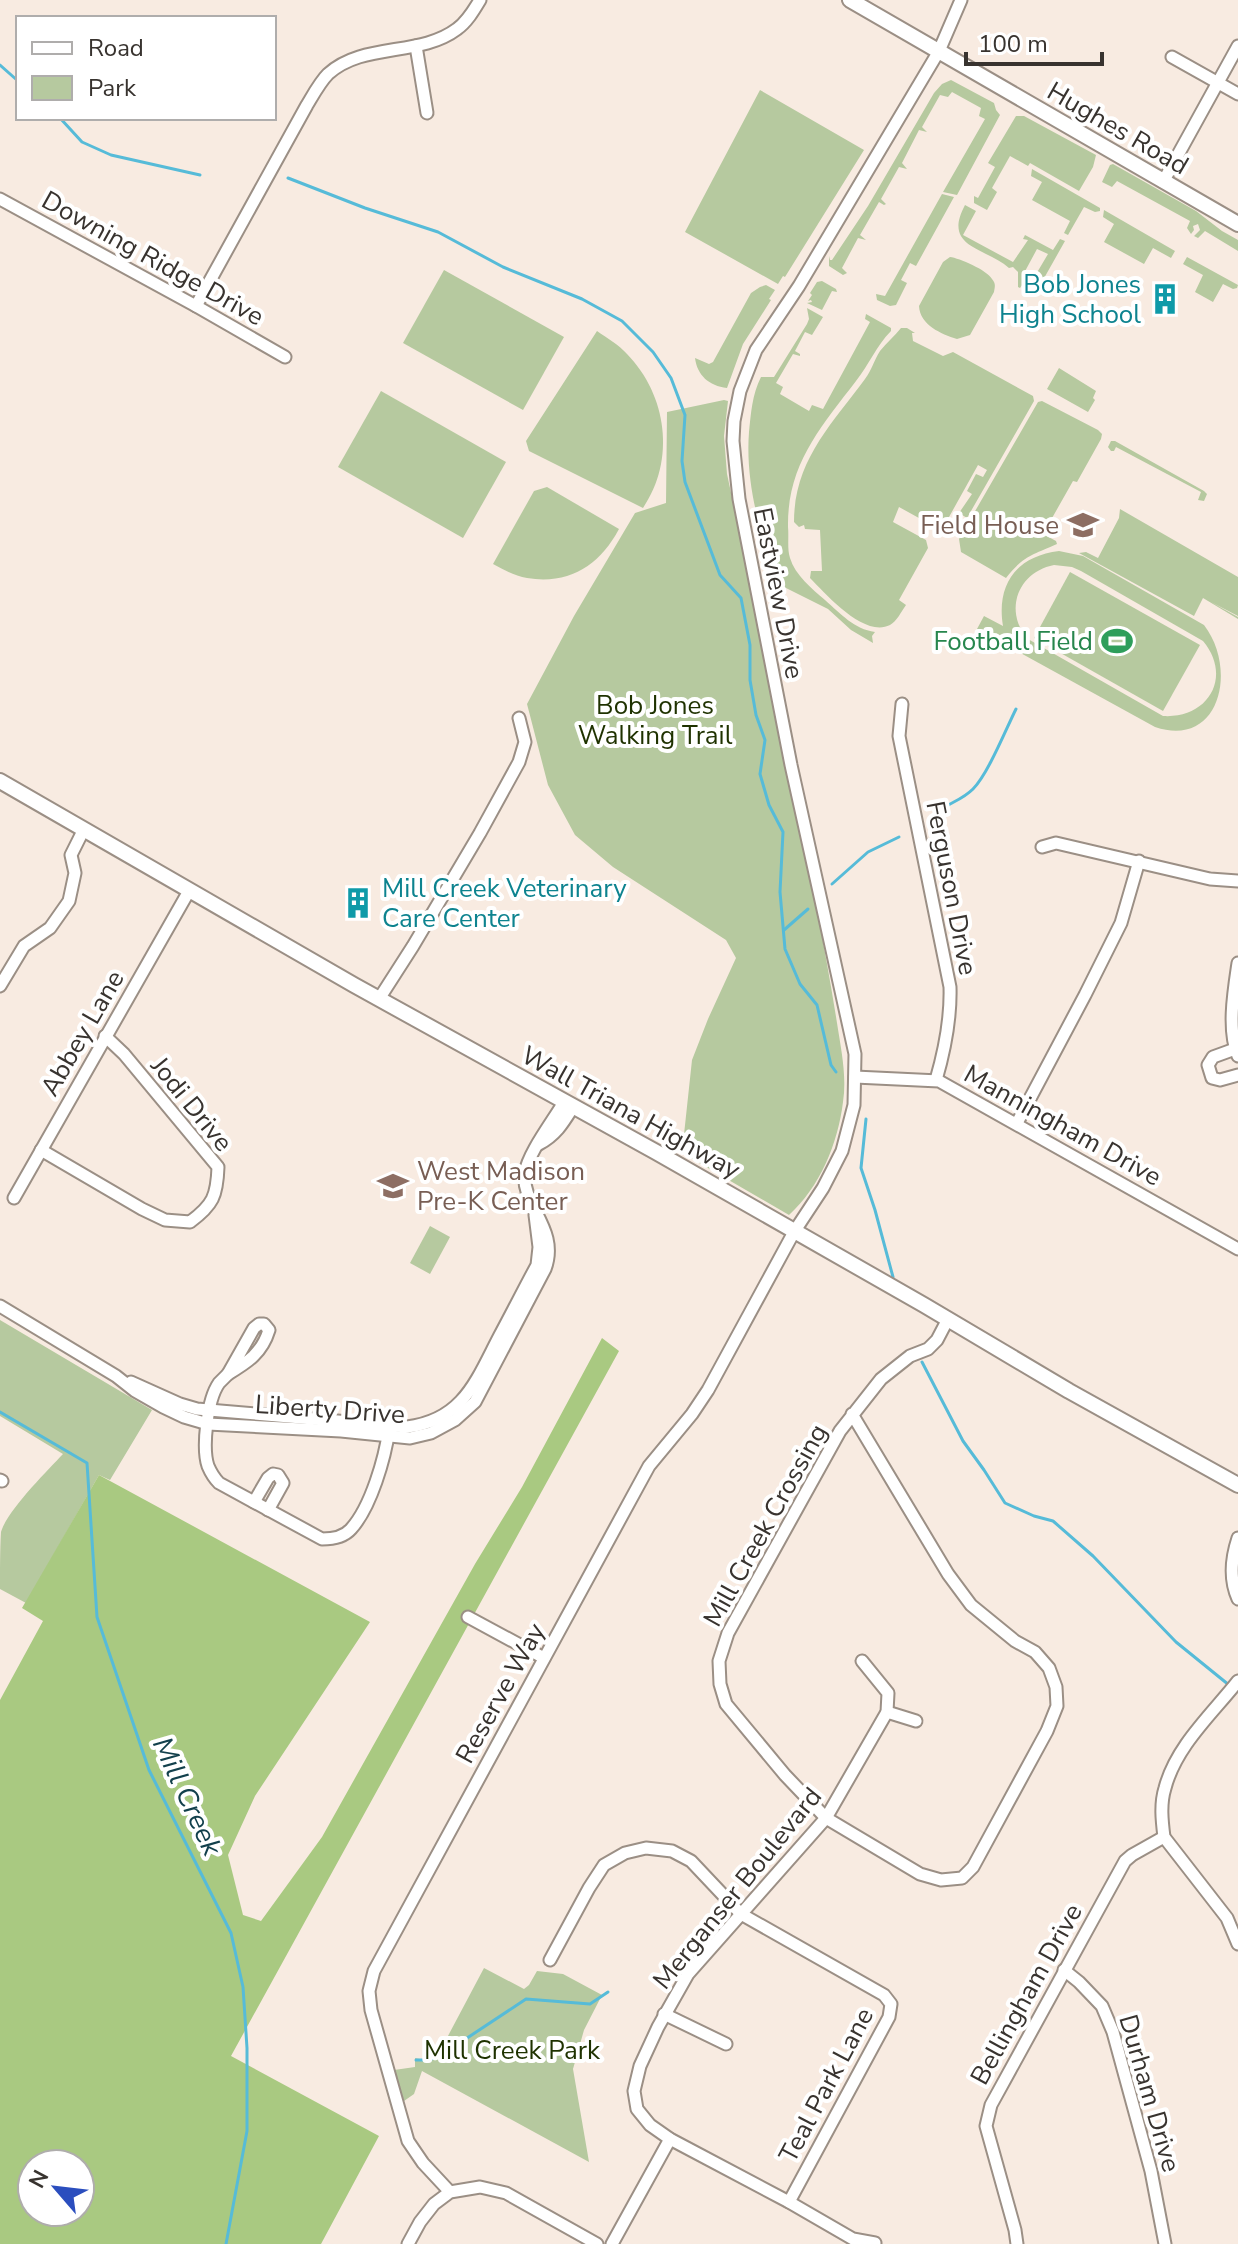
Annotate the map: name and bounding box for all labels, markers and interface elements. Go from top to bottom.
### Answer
legend [16,16,276,120]
scale bar [966,16,1102,66]
text: 100 m [978,28,1048,60]
text: Road [88,32,144,64]
text: Park [88,72,137,104]
street label: Hughes Road [1041,74,1195,183]
street label: Downing Ridge Drive [35,183,270,334]
place label: Bob Jones High School [999,267,1141,332]
building icon: Bob Jones High School [1148,282,1182,316]
street label: Eastview Drive [745,505,812,682]
place label: Field House [920,508,1059,543]
school or university icon: Field House [1066,508,1100,542]
place label: Football Field [934,624,1093,659]
sports icon: Football Field [1100,624,1134,658]
park label: Bob Jones Walking Trail [578,688,733,753]
street label: Ferguson Drive [917,798,986,978]
place label: Mill Creek Veterinary Care Center [382,871,627,936]
building icon: Mill Creek Veterinary Care Center [341,886,375,920]
street label: Abbey Lane [32,964,132,1102]
street label: Wall Triana Highway [515,1038,747,1188]
street label: Jodi Drive [142,1049,241,1159]
street label: Manningham Drive [958,1057,1168,1194]
place label: West Madison Pre-K Center [417,1154,585,1219]
school or university icon: West Madison Pre-K Center [376,1169,410,1203]
street label: Liberty Drive [254,1387,406,1432]
street label: Mill Creek Crossing [695,1418,836,1633]
street label: Reserve Way [448,1616,554,1770]
water label: Mill Creek [143,1731,232,1863]
street label: Merganser Boulevard [645,1780,830,1997]
street label: Bellingham Drive [962,1897,1091,2091]
street label: Teal Park Lane [771,2002,882,2169]
street label: Durham Drive [1110,2010,1189,2176]
park label: Mill Creek Park [424,2033,601,2068]
north arrow [16,2148,96,2228]
text: N [22,2165,56,2193]

